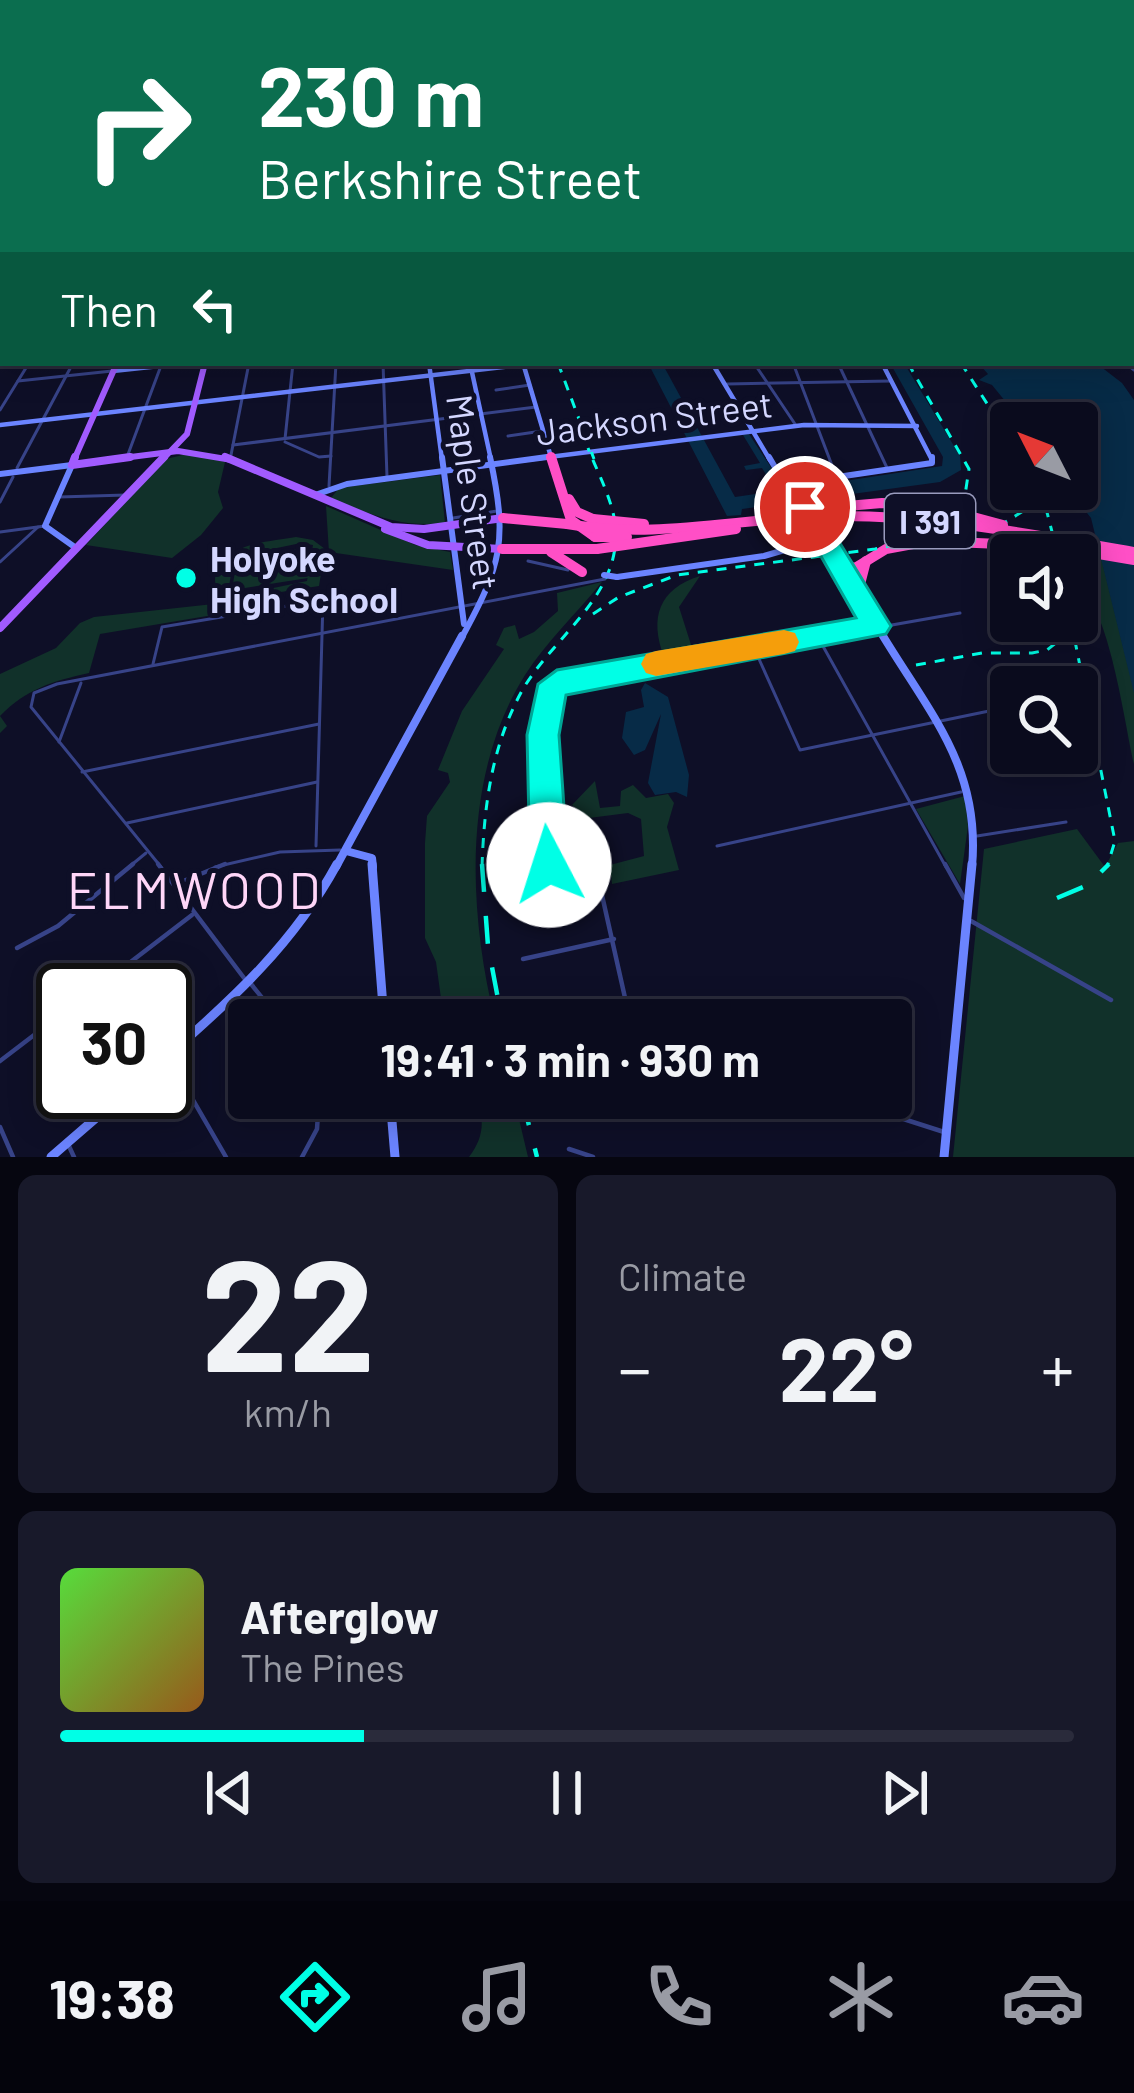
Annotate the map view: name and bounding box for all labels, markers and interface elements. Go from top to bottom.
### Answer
text: 230 m [258,43,484,144]
icon: right [60,48,216,204]
text: Berkshire Street [258,145,642,210]
icon: left [182,276,248,342]
text: Then [60,282,158,336]
street label: Jackson Street [533,381,775,453]
street label: Maple Street [439,391,509,593]
north arrow [990,402,1098,510]
map controls [990,402,1098,774]
pin [754,456,856,558]
icon: arrive [772,474,838,540]
road number: I 391 [885,494,975,548]
button: sound [990,534,1098,642]
place label: Holyoke High School [210,536,398,620]
marker: Holyoke High School [173,565,199,591]
button: search [990,666,1098,774]
position arrow [486,802,612,928]
district label: ELMWOOD [67,858,323,919]
speed limit sign: 30 [36,963,192,1119]
text: 19:41 · 3 min · 930 m [380,1032,760,1086]
text: 22 [201,1216,375,1403]
text: Climate [618,1252,747,1299]
text: 22° [779,1312,913,1420]
text: − [618,1327,651,1406]
text: + [1041,1327,1074,1406]
text: km/h [244,1388,332,1435]
text: Afterglow [240,1589,439,1643]
text: The Pines [240,1643,405,1690]
icon: previous [196,1760,262,1826]
icon: pause [534,1760,600,1826]
icon: next [872,1760,938,1826]
icon: directions [273,1955,357,2039]
icon: music [455,1955,539,2039]
icon: phone [637,1955,721,2039]
icon: climate [819,1955,903,2039]
icon: car [1001,1955,1085,2039]
text: 19:38 [49,1965,175,2030]

